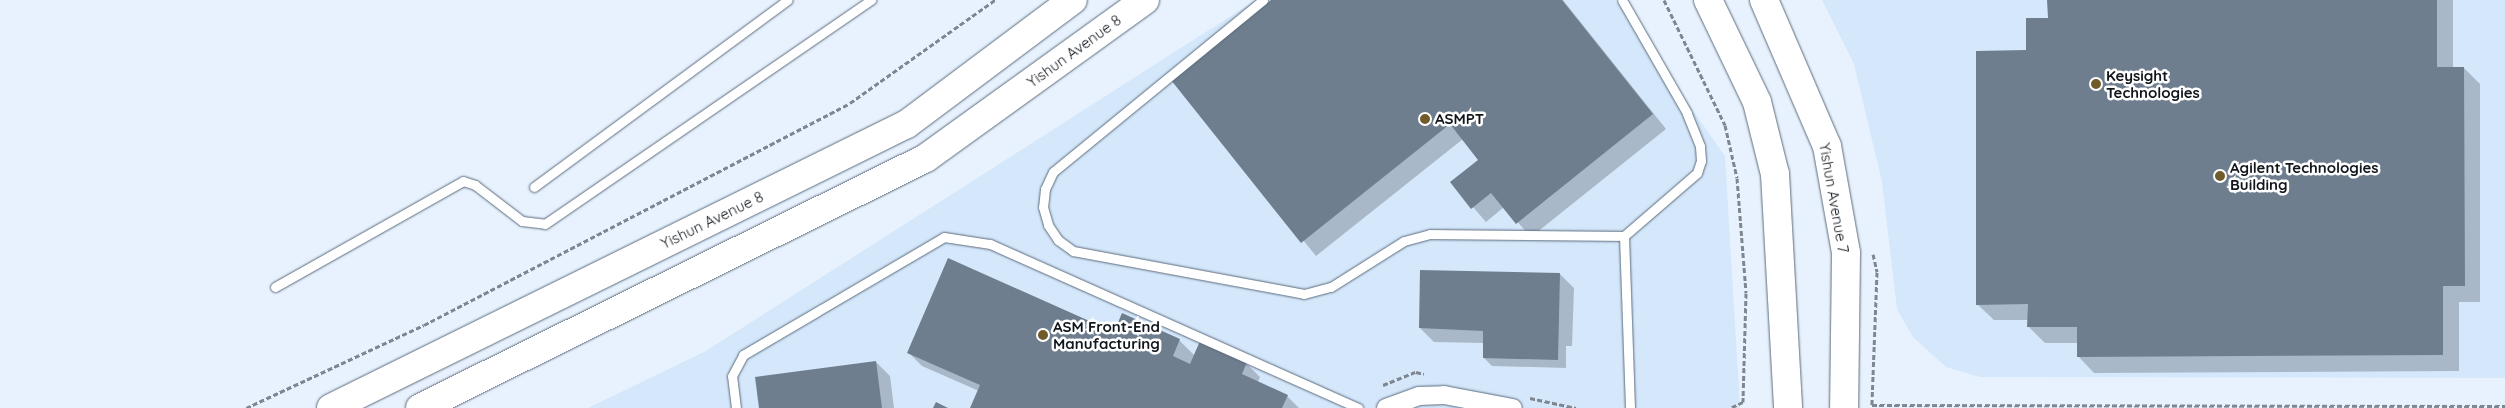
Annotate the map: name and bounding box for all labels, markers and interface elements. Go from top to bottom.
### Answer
street label: Yishun Avenue 8 [1023,11,1125,91]
place label: Keysight Technologies [2106,66,2200,101]
marker: Keysight Technologies [2090,78,2102,90]
place label: ASMPT [1435,110,1484,128]
marker: ASMPT [1419,113,1431,125]
street label: Yishun Avenue 7 [1815,142,1853,254]
place label: Agilent Technologies Building [2230,158,2378,193]
marker: Agilent Technologies Building [2214,170,2226,182]
street label: Yishun Avenue 8 [658,187,766,253]
place label: ASM Front-End Manufacturing [1053,317,1160,352]
marker: ASM Front-End Manufacturing [1037,329,1049,341]

